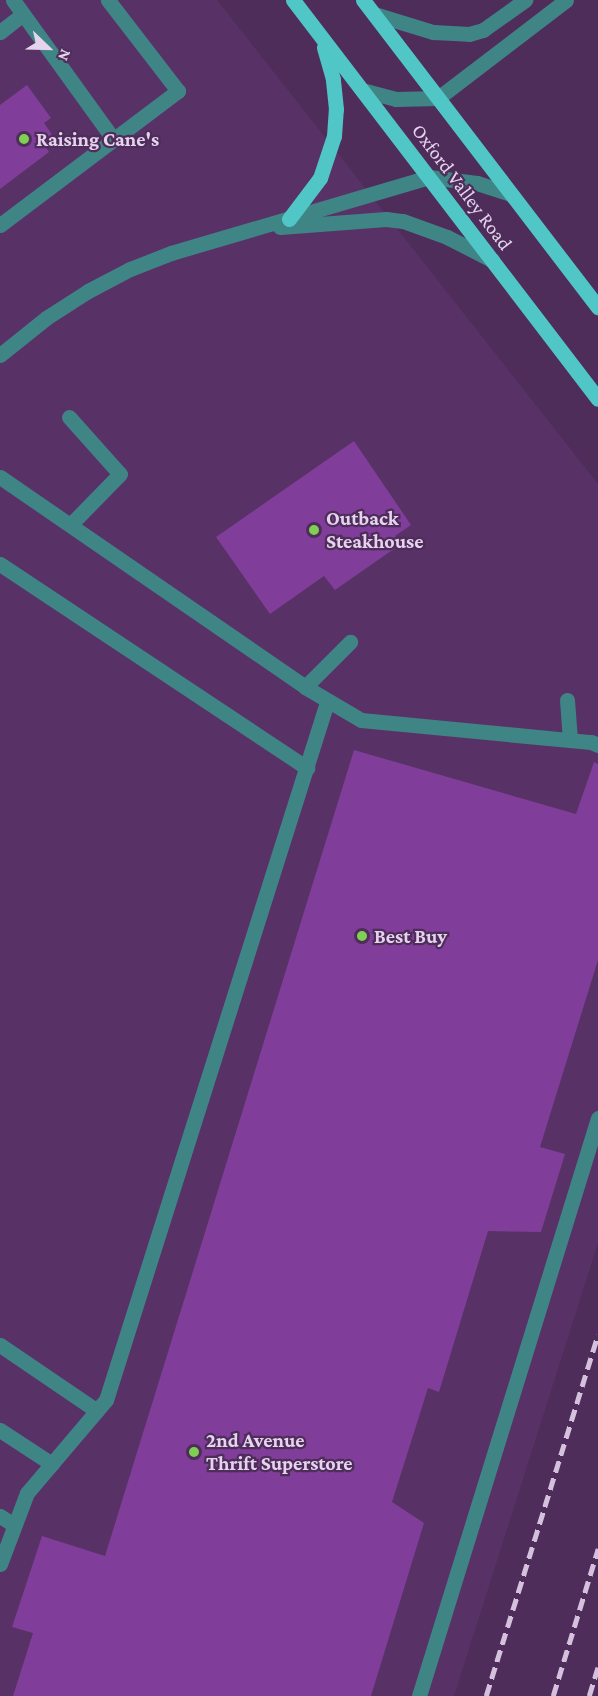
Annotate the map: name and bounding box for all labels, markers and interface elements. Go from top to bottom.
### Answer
north arrow [18,18,78,78]
text: N [55,47,75,64]
street label: Oxford Valley Road [407,119,517,255]
place label: Raising Cane's [36,127,159,151]
marker: Raising Cane's [17,132,31,146]
place label: Outback Steakhouse [326,506,424,553]
marker: Outback Steakhouse [307,523,321,537]
place label: Best Buy [374,924,447,948]
marker: Best Buy [355,929,369,943]
place label: 2nd Avenue Thrift Superstore [206,1428,352,1475]
marker: 2nd Avenue Thrift Superstore [187,1445,201,1459]

